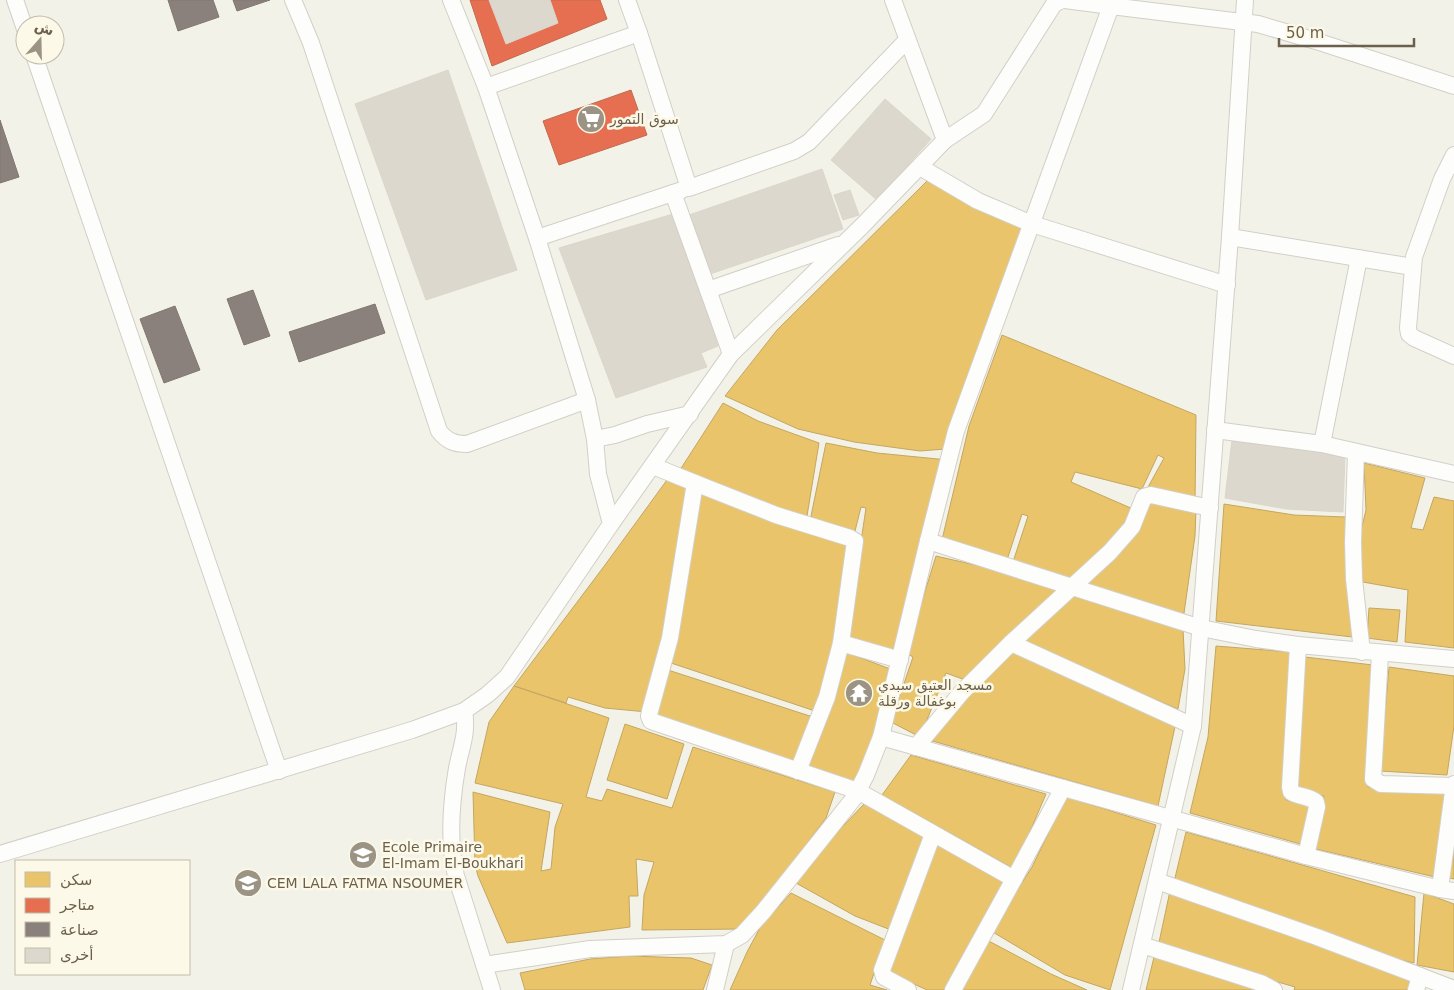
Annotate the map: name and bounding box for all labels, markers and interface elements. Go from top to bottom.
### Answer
north arrow [15,15,65,65]
scale bar [1279,15,1414,47]
text: ش [33,17,56,39]
text: 50 m [1286,24,1324,42]
supermarket icon: سوق التمور [576,104,606,134]
place label: سوق التمور [609,111,679,128]
place label: مسجد العتيق سبدي بوغفالة ورقلة [878,677,993,710]
temple icon: مسجد العتيق سبدي بوغفالة ورقلة [844,678,874,708]
place label: Ecole Primaire El-Imam El-Boukhari [382,839,524,871]
school or university icon: Ecole Primaire El-Imam El-Boukhari [348,840,378,870]
legend [15,860,190,975]
school or university icon: CEM LALA FATMA NSOUMER [233,868,263,898]
text: سكن [60,871,92,889]
place label: CEM LALA FATMA NSOUMER [267,875,463,891]
text: متاجر [59,896,95,914]
text: صناعة [60,921,99,939]
text: أخرى [60,945,93,964]

